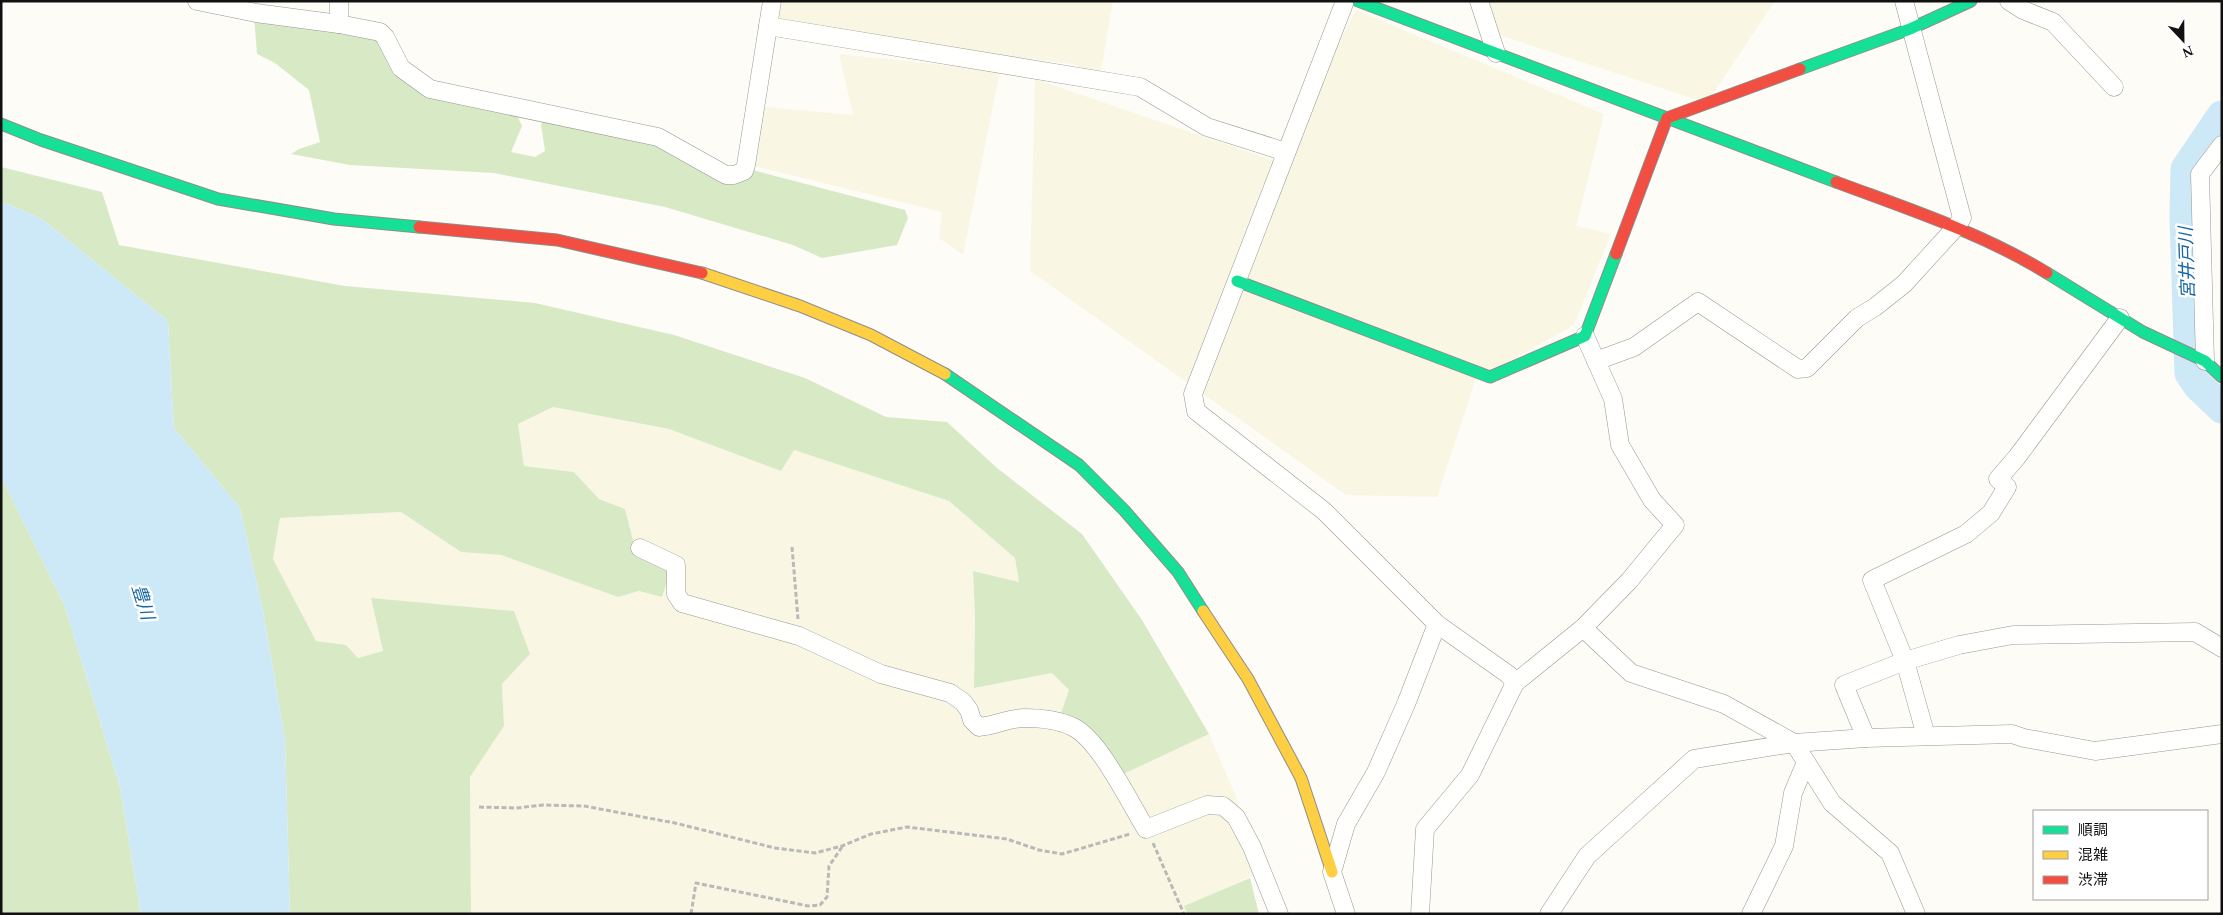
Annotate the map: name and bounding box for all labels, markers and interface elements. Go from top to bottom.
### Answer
north arrow [2158,15,2208,65]
text: N [2180,43,2195,60]
water label: 宮井戸川 [2176,225,2198,299]
water label: 豊川 [128,582,158,624]
legend [2033,810,2208,900]
text: 順調 [2078,822,2108,838]
text: 混雑 [2078,847,2108,863]
text: 渋滞 [2078,872,2108,888]

